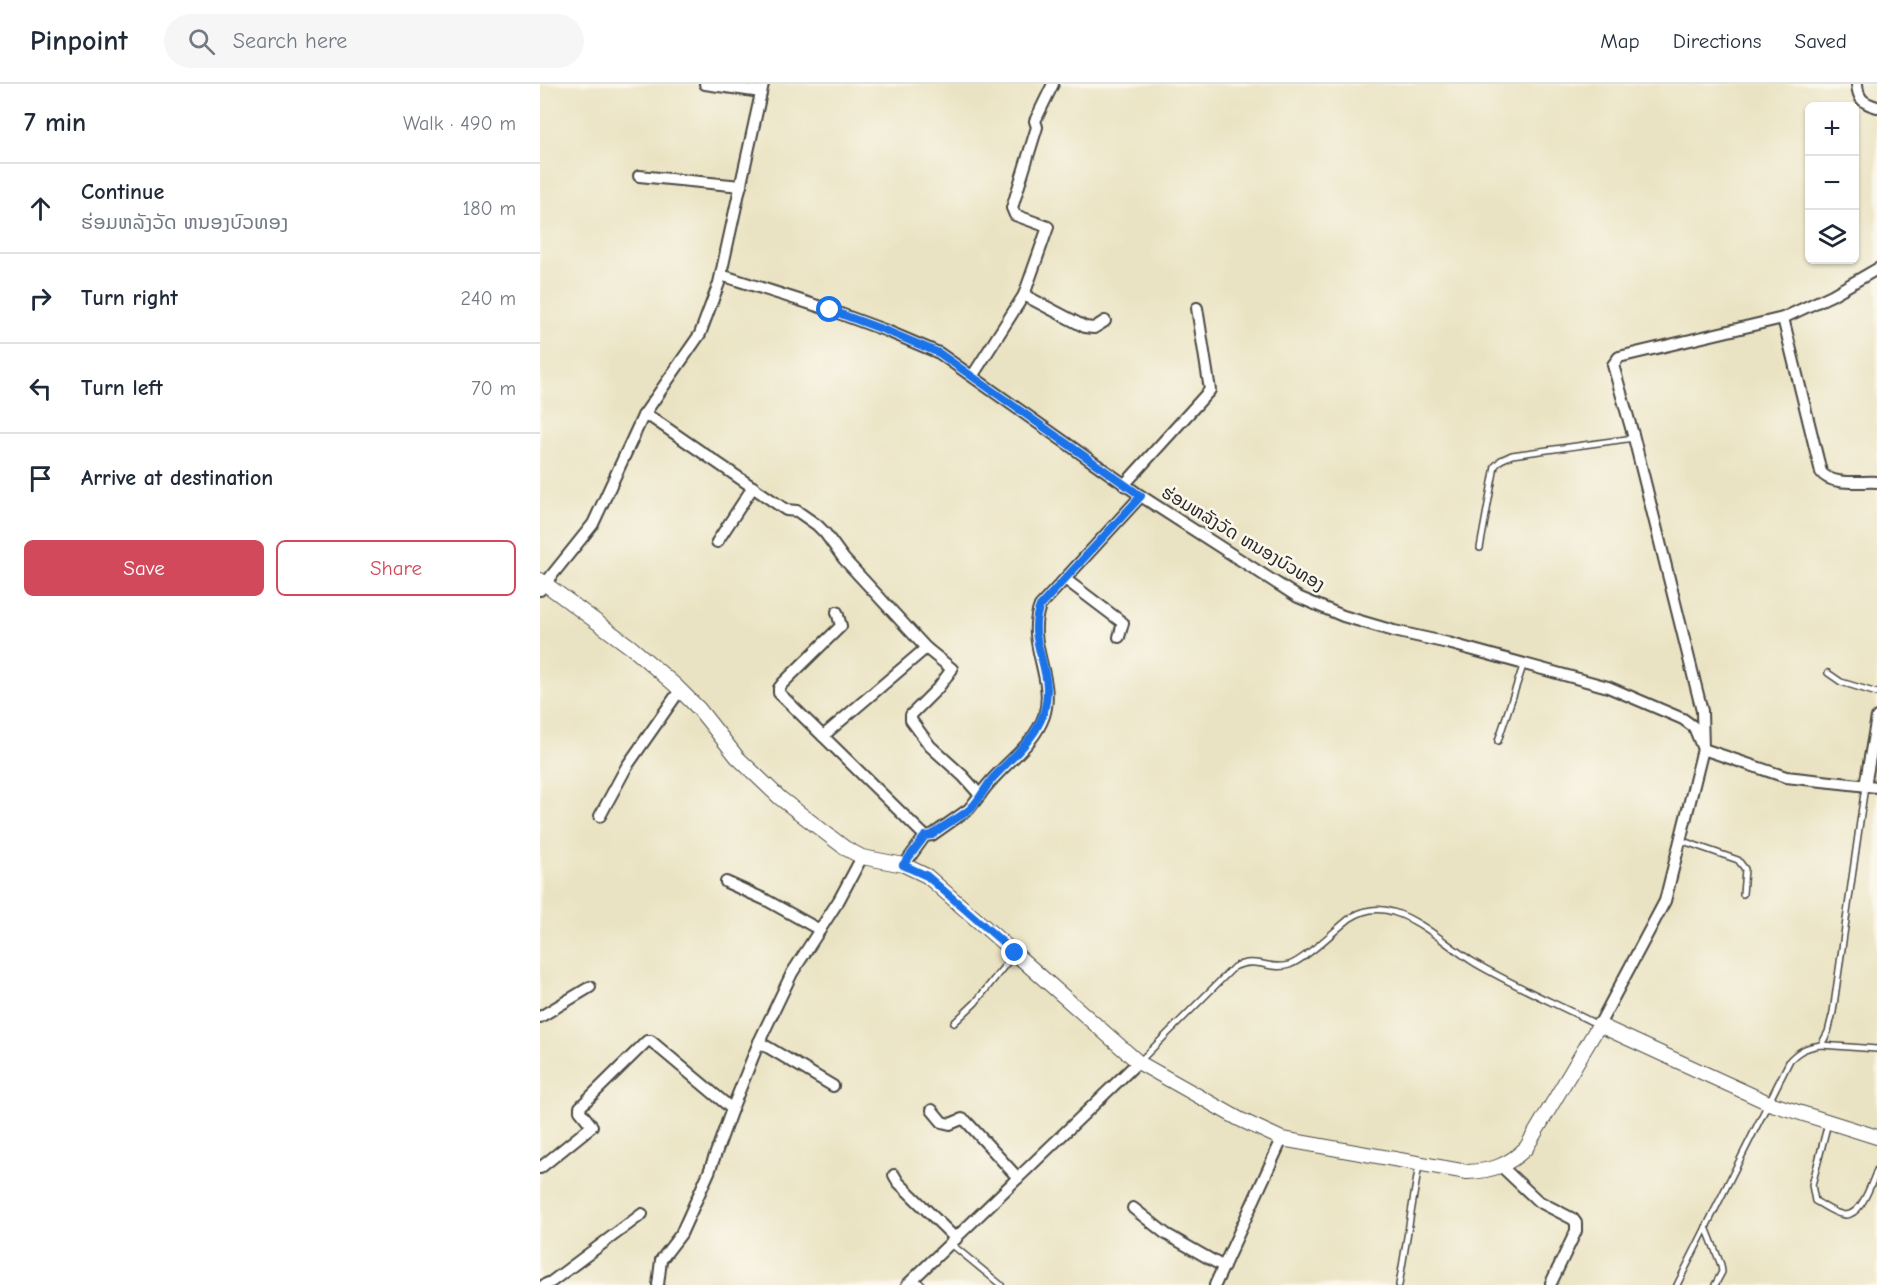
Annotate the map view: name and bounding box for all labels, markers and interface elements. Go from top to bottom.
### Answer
search box [164,14,584,68]
text: Pinpoint [30,25,128,57]
icon: search [185,25,218,58]
text: Search here [233,28,347,54]
text: Map [1600,29,1640,53]
text: Directions [1673,29,1762,53]
text: Saved [1795,29,1847,53]
map controls [1805,102,1859,264]
button: + [1805,102,1859,156]
text: 7 min [24,108,86,138]
text: Walk · 490 m [403,112,516,135]
button: − [1805,156,1859,210]
text: Continue [81,179,164,205]
icon: ahead [24,192,57,225]
text: 180 m [462,197,516,220]
button: layers [1805,210,1859,264]
text: ຮ່ອມຫລັງວັດ ຫນອງບົວທອງ [81,211,288,234]
icon: right [24,282,57,315]
text: Turn right [81,285,178,311]
text: 240 m [461,287,516,310]
route start [816,296,842,322]
icon: left [24,372,57,405]
text: Turn left [81,375,163,401]
text: 70 m [471,377,516,400]
icon: arrive [24,462,57,495]
text: Arrive at destination [81,465,273,491]
street label: ຮ່ອມຫລັງວັດ ຫນອງບົວທອງ [1158,482,1328,596]
button: Save [24,540,264,596]
button: Share [276,540,516,596]
route end [1001,939,1027,965]

